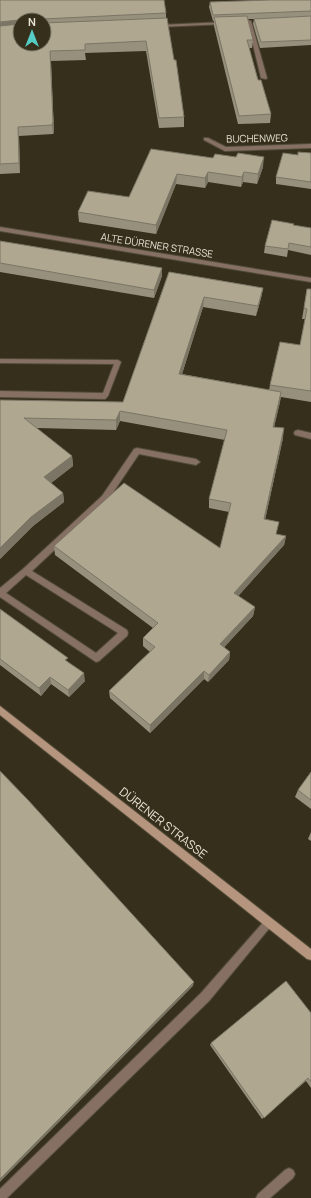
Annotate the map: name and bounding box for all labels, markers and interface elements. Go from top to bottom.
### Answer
north arrow [12,12,52,52]
text: N [28,14,36,29]
street label: BUCHENWEG [226,130,288,146]
street label: ALTE DÜRENER STRASSE [100,229,214,261]
street label: DÜRENER STRASSE [116,783,211,862]

